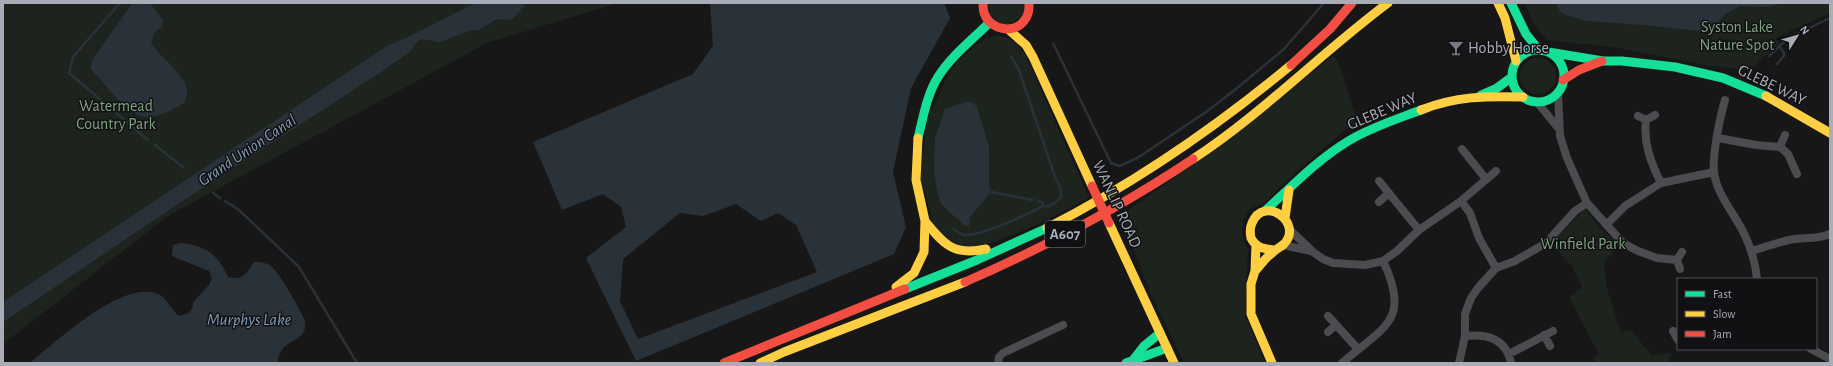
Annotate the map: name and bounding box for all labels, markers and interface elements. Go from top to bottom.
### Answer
north arrow [1777,16,1817,56]
park label: Syston Lake Nature Spot [1700,19,1774,53]
text: N [1798,24,1811,37]
bar icon: Hobby Horse [1447,39,1465,57]
place label: Hobby Horse [1468,40,1549,57]
street label: GLEBE WAY [1735,62,1809,109]
street label: GLEBE WAY [1345,89,1420,133]
park label: Watermead Country Park [76,98,157,133]
water label: Grand Union Canal [195,111,299,189]
street label: WANLIP ROAD [1090,158,1144,250]
road number: A607 [1045,221,1085,247]
park label: Winfield Park [1540,236,1626,252]
legend [1677,278,1817,350]
text: Fast [1713,288,1732,300]
text: Slow [1713,308,1735,320]
water label: Murphys Lake [207,311,291,329]
text: Jam [1713,328,1732,340]

